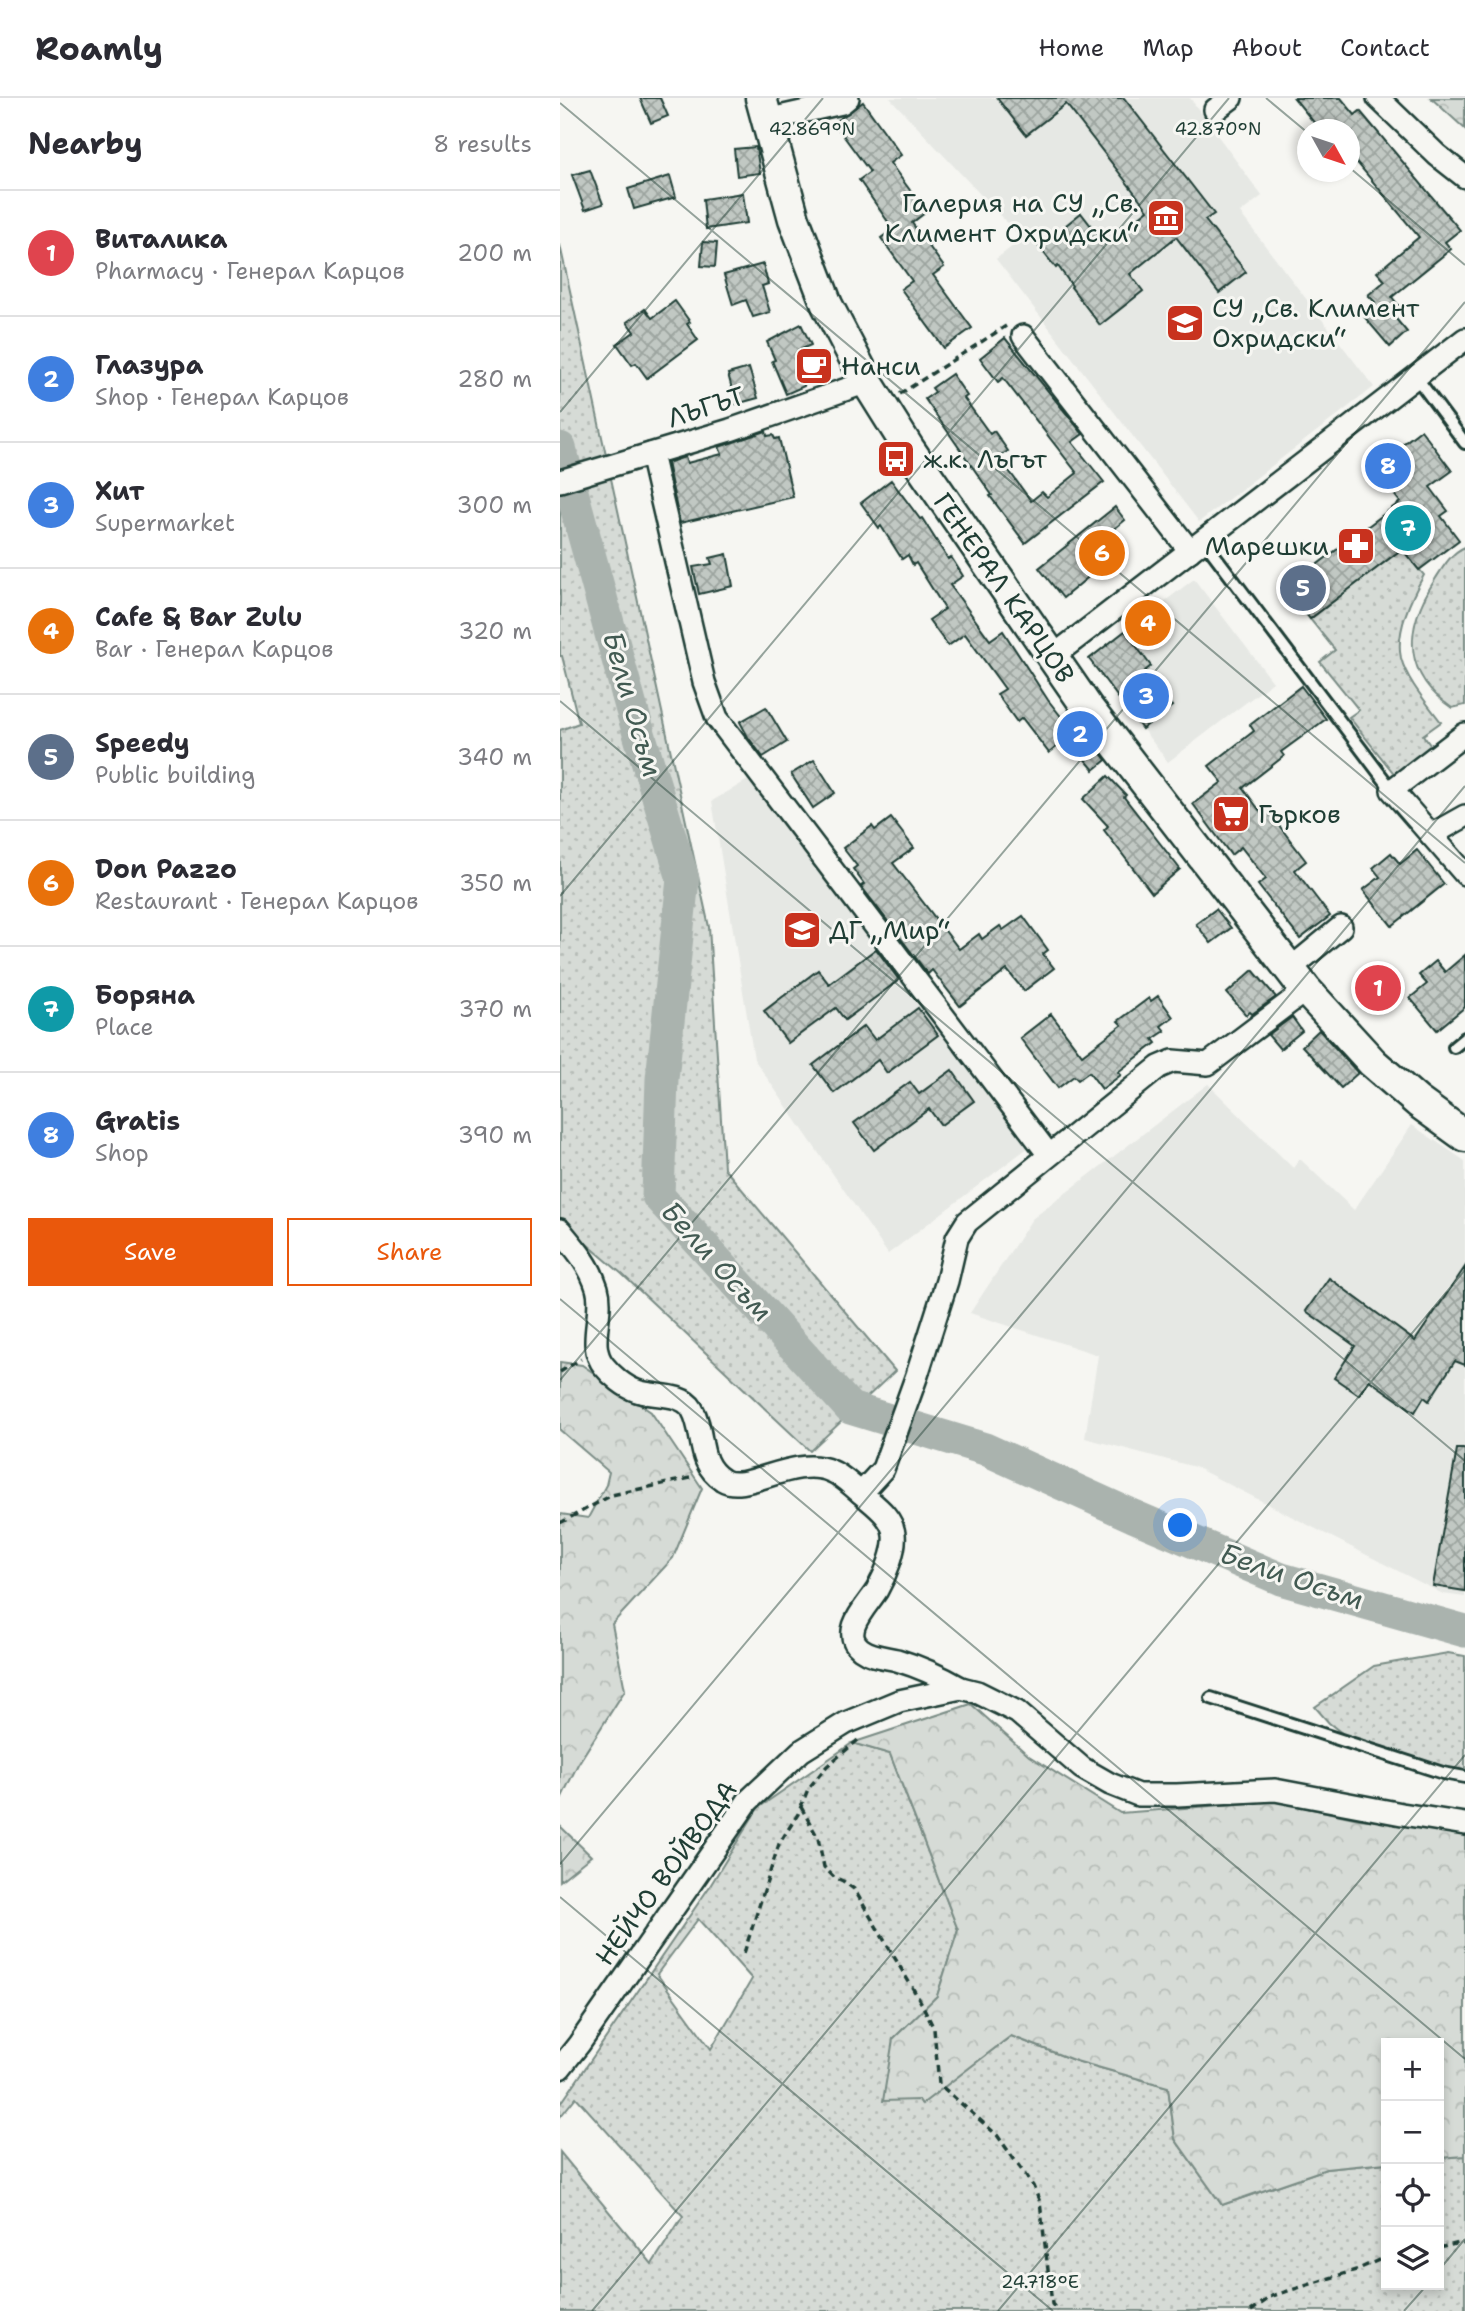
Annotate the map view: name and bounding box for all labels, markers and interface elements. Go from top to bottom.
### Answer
text: Roamly [35,26,163,71]
text: Home [1038,32,1104,64]
text: Map [1142,32,1194,64]
text: About [1232,32,1302,64]
text: Contact [1340,32,1430,64]
text: 42.869°N [769,117,855,141]
text: 42.870°N [1175,117,1261,141]
north arrow [1297,119,1360,182]
text: Nearby [28,123,143,164]
text: 8 results [433,129,532,159]
place label: Галерия на СУ „Св. Климент Охридски“ [885,185,1139,250]
museum icon: Галерия на СУ „Св. Климент Охридски“ [1145,197,1187,239]
text: Виталика [95,221,228,256]
text: 1 [46,238,56,268]
text: 200 m [457,238,532,268]
text: Pharmacy · Генерал Карцов [95,256,405,286]
place label: СУ „Св. Климент Охридски“ [1212,290,1420,355]
school or university icon: СУ „Св. Климент Охридски“ [1164,302,1206,344]
cafe icon: Нанси [793,345,835,387]
text: Глазура [95,347,203,382]
place label: Нанси [841,348,921,383]
text: 2 [43,364,59,394]
text: 280 m [457,364,532,394]
street label: ЛЪГЪТ [663,378,749,435]
text: Shop · Генерал Карцов [95,382,349,412]
bus stop icon: ж.к. Лъгът [875,438,917,480]
pin: 8 [1365,440,1411,492]
place label: ж.к. Лъгът [923,441,1048,476]
text: Хит [95,473,144,508]
street label: ГЕНЕРАЛ КАРЦОВ [926,486,1083,690]
text: 3 [43,490,59,520]
text: 300 m [457,490,532,520]
pin: 7 [1385,502,1431,554]
text: Supermarket [95,508,235,538]
pharmacy icon: Марешки [1335,525,1377,567]
pin: 6 [1079,527,1125,579]
place label: Марешки [1205,528,1329,563]
pin: 5 [1280,562,1326,614]
pin: 4 [1125,597,1171,649]
text: Cafe & Bar Zulu [95,599,303,634]
text: 4 [43,616,59,646]
text: 320 m [458,616,532,646]
water label: Бели Осъм [594,627,672,781]
text: Bar · Генерал Карцов [95,634,333,664]
pin: 3 [1123,670,1169,722]
pin: 2 [1057,708,1103,760]
text: Speedy [95,725,190,760]
text: 5 [44,742,58,772]
text: 340 m [457,742,532,772]
text: Public building [95,760,255,790]
supermarket icon: Гърков [1210,793,1252,835]
place label: Гърков [1258,796,1341,831]
text: Don Pazzo [95,851,237,886]
text: 6 [43,868,59,898]
text: 350 m [459,868,532,898]
text: Restaurant · Генерал Карцов [95,886,418,916]
school or university icon: ДГ „Мир“ [781,909,823,951]
place label: ДГ „Мир“ [829,912,950,947]
pin: 1 [1355,962,1401,1014]
text: Боряна [95,977,195,1012]
text: 7 [43,994,59,1024]
text: 370 m [459,994,532,1024]
text: Place [95,1012,154,1042]
text: Gratis [95,1103,180,1138]
text: 8 [43,1120,59,1150]
text: 390 m [458,1120,532,1150]
text: Shop [95,1138,149,1168]
water label: Бели Осъм [653,1193,781,1329]
button: Save [28,1218,273,1286]
button: Share [287,1218,532,1286]
your location [1163,1508,1197,1542]
water label: Бели Осъм [1215,1534,1369,1618]
street label: НЕЙЧО ВОЙВОДА [587,1773,745,1972]
map controls [1381,2038,1444,2290]
button: + [1381,2038,1444,2101]
button: − [1381,2101,1444,2164]
button: locate [1381,2164,1444,2227]
button: layers [1381,2227,1444,2290]
text: 24.718°E [1001,2270,1079,2294]

